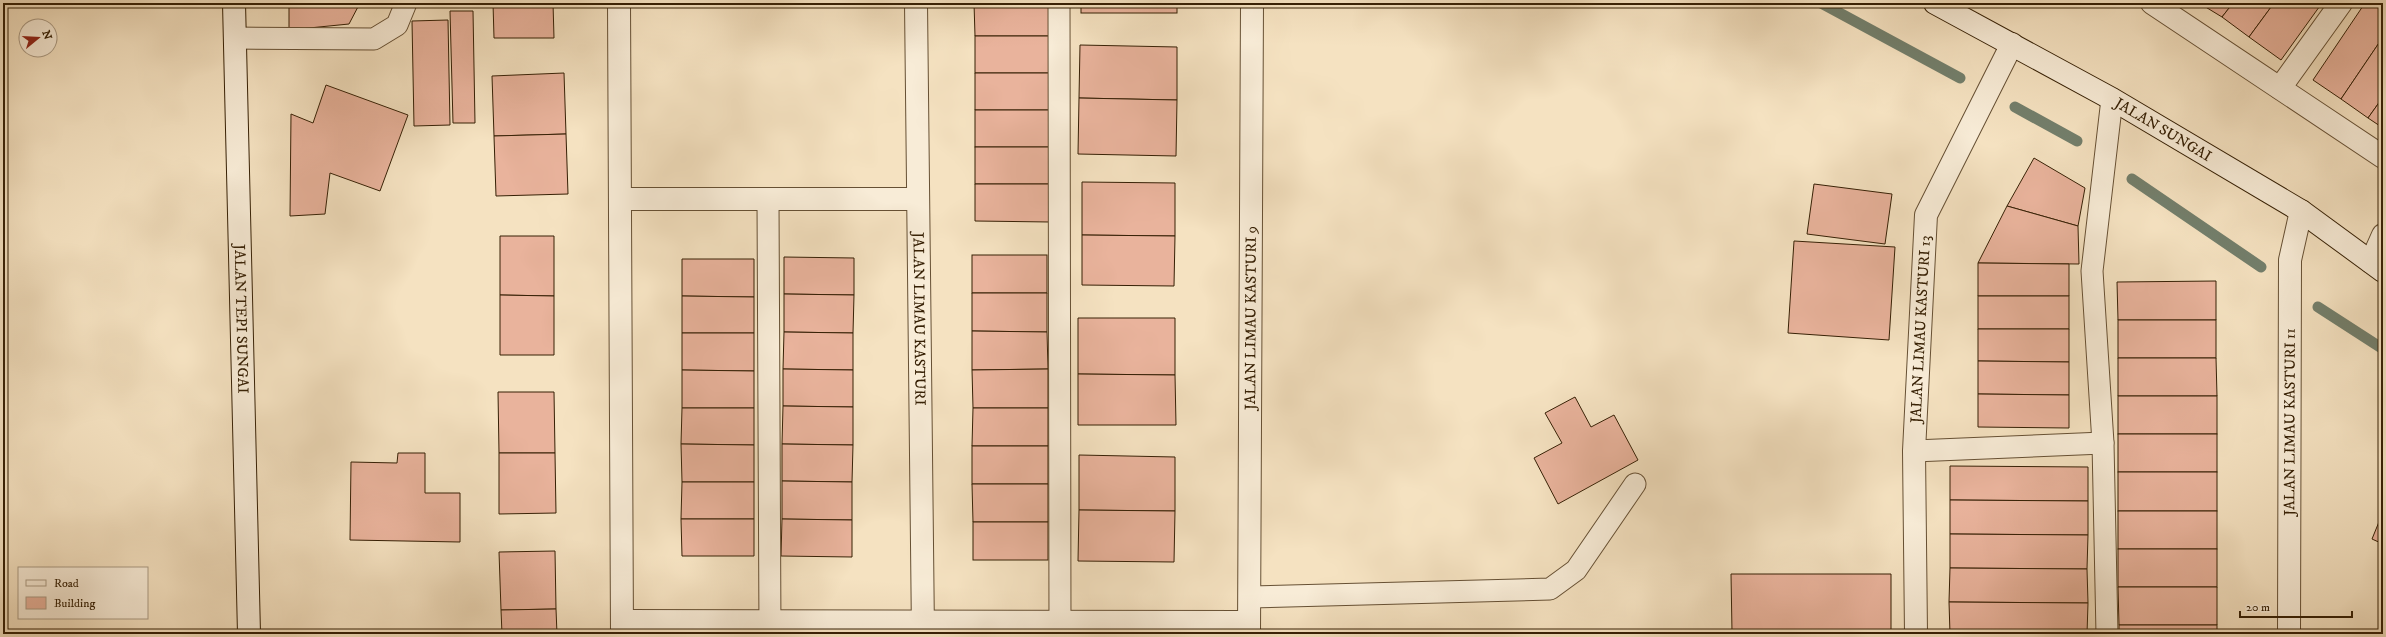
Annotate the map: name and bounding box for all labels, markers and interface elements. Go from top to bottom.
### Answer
north arrow [18,18,58,58]
text: N [39,29,55,42]
street label: JALAN SUNGAI [2110,92,2215,165]
street label: JALAN LIMAU KASTURI 9 [1241,226,1260,412]
street label: JALAN LIMAU KASTURI [909,230,930,406]
street label: JALAN LIMAU KASTURI 13 [1906,235,1934,425]
street label: JALAN TEPI SUNGAI [230,242,253,394]
street label: JALAN LIMAU KASTURI 11 [2280,328,2299,518]
legend [18,567,148,619]
text: Road [54,576,79,591]
scale bar [2240,593,2352,619]
text: Building [54,596,95,611]
text: 20 m [2246,600,2270,615]

